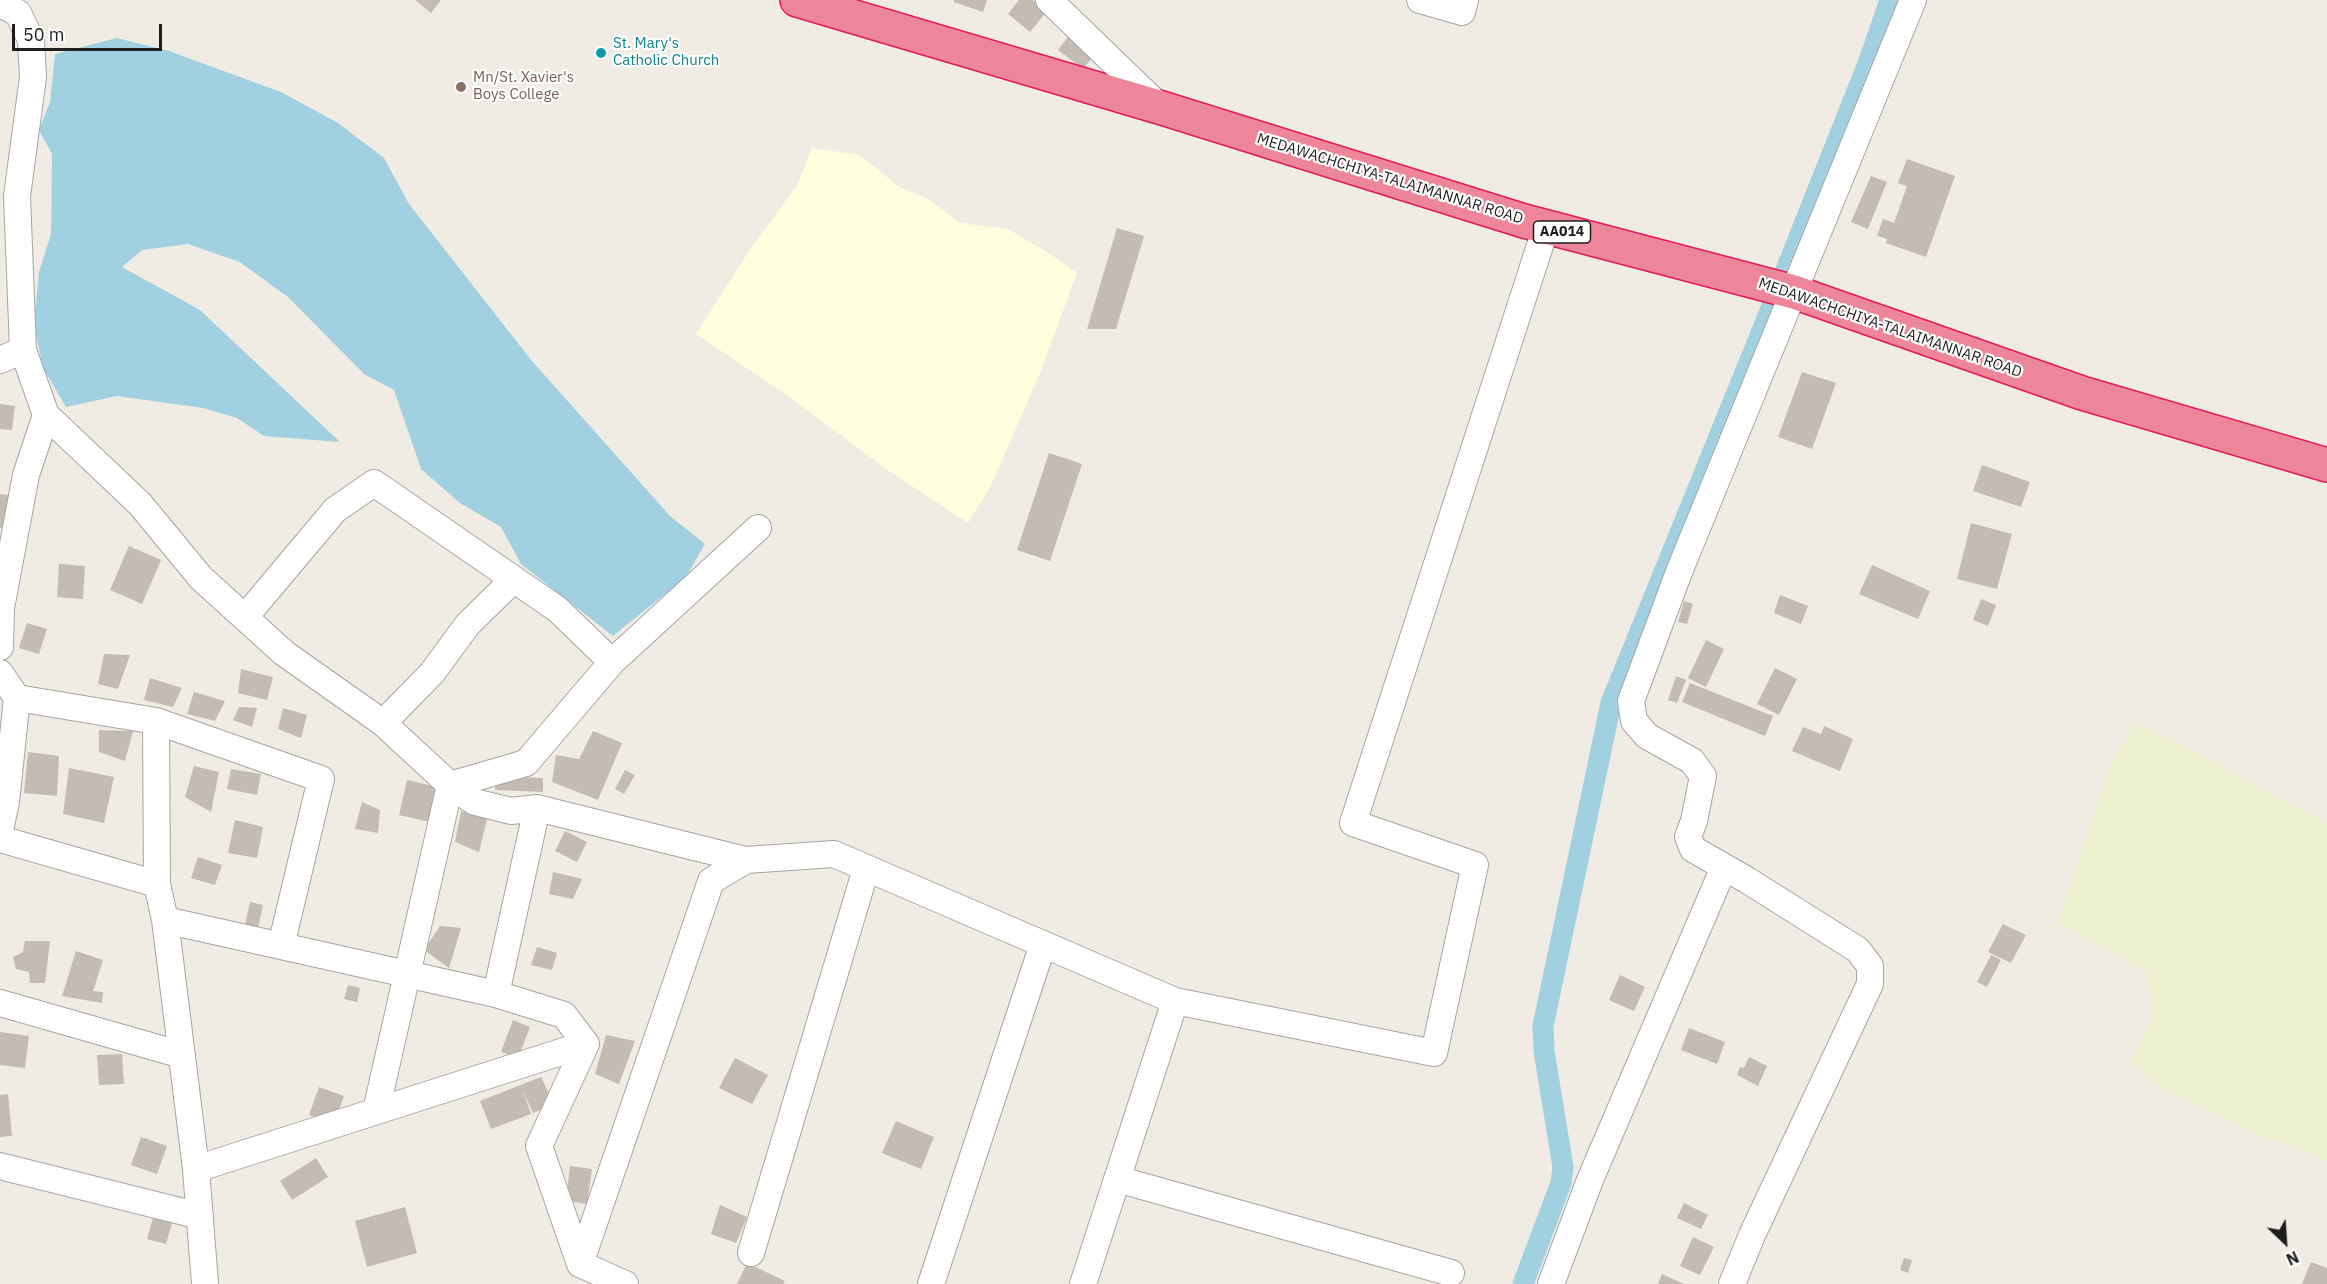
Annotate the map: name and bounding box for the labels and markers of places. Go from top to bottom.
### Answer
place label: St. Mary's Catholic Church [613,35,719,70]
marker: St. Mary's Catholic Church [594,46,608,60]
place label: Mn/St. Xavier's Boys College [473,69,574,104]
marker: Mn/St. Xavier's Boys College [454,80,468,94]

